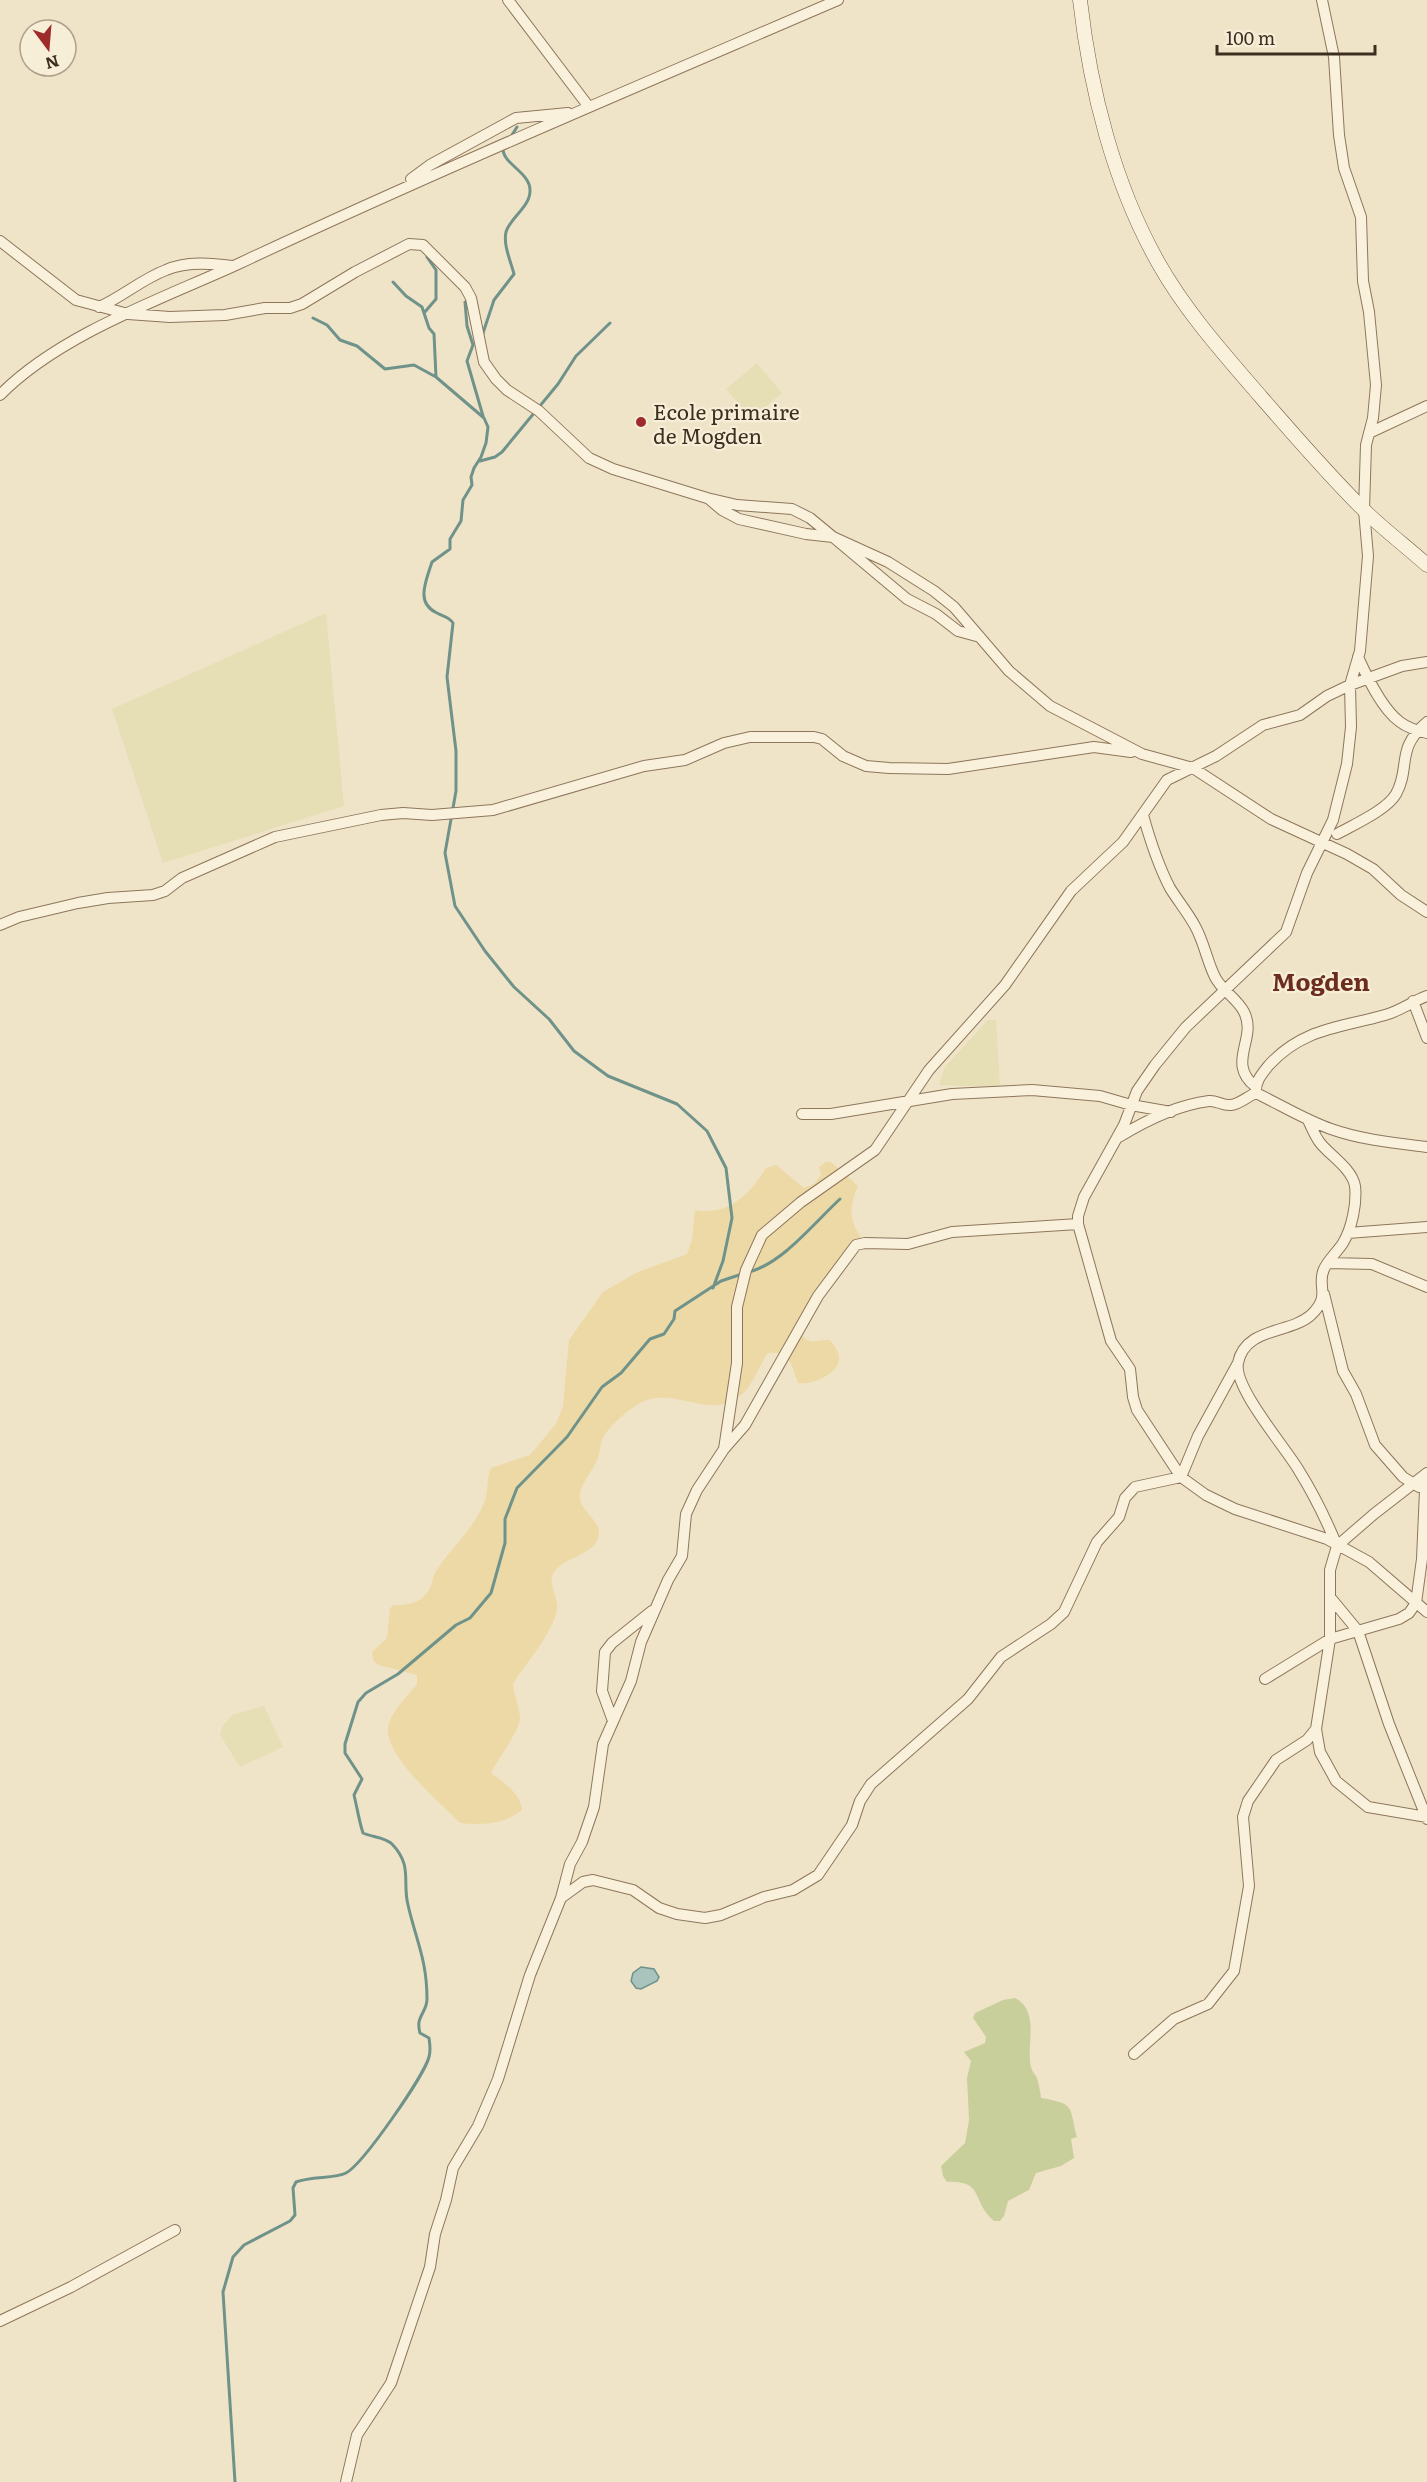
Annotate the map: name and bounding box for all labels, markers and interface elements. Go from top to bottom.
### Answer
north arrow [18,18,78,78]
scale bar [1217,18,1374,56]
text: 100 m [1226,24,1275,51]
text: N [43,50,62,77]
place label: Ecole primaire de Mogden [653,395,800,450]
marker: Ecole primaire de Mogden [634,415,648,429]
district label: Mogden [1272,963,1370,998]

